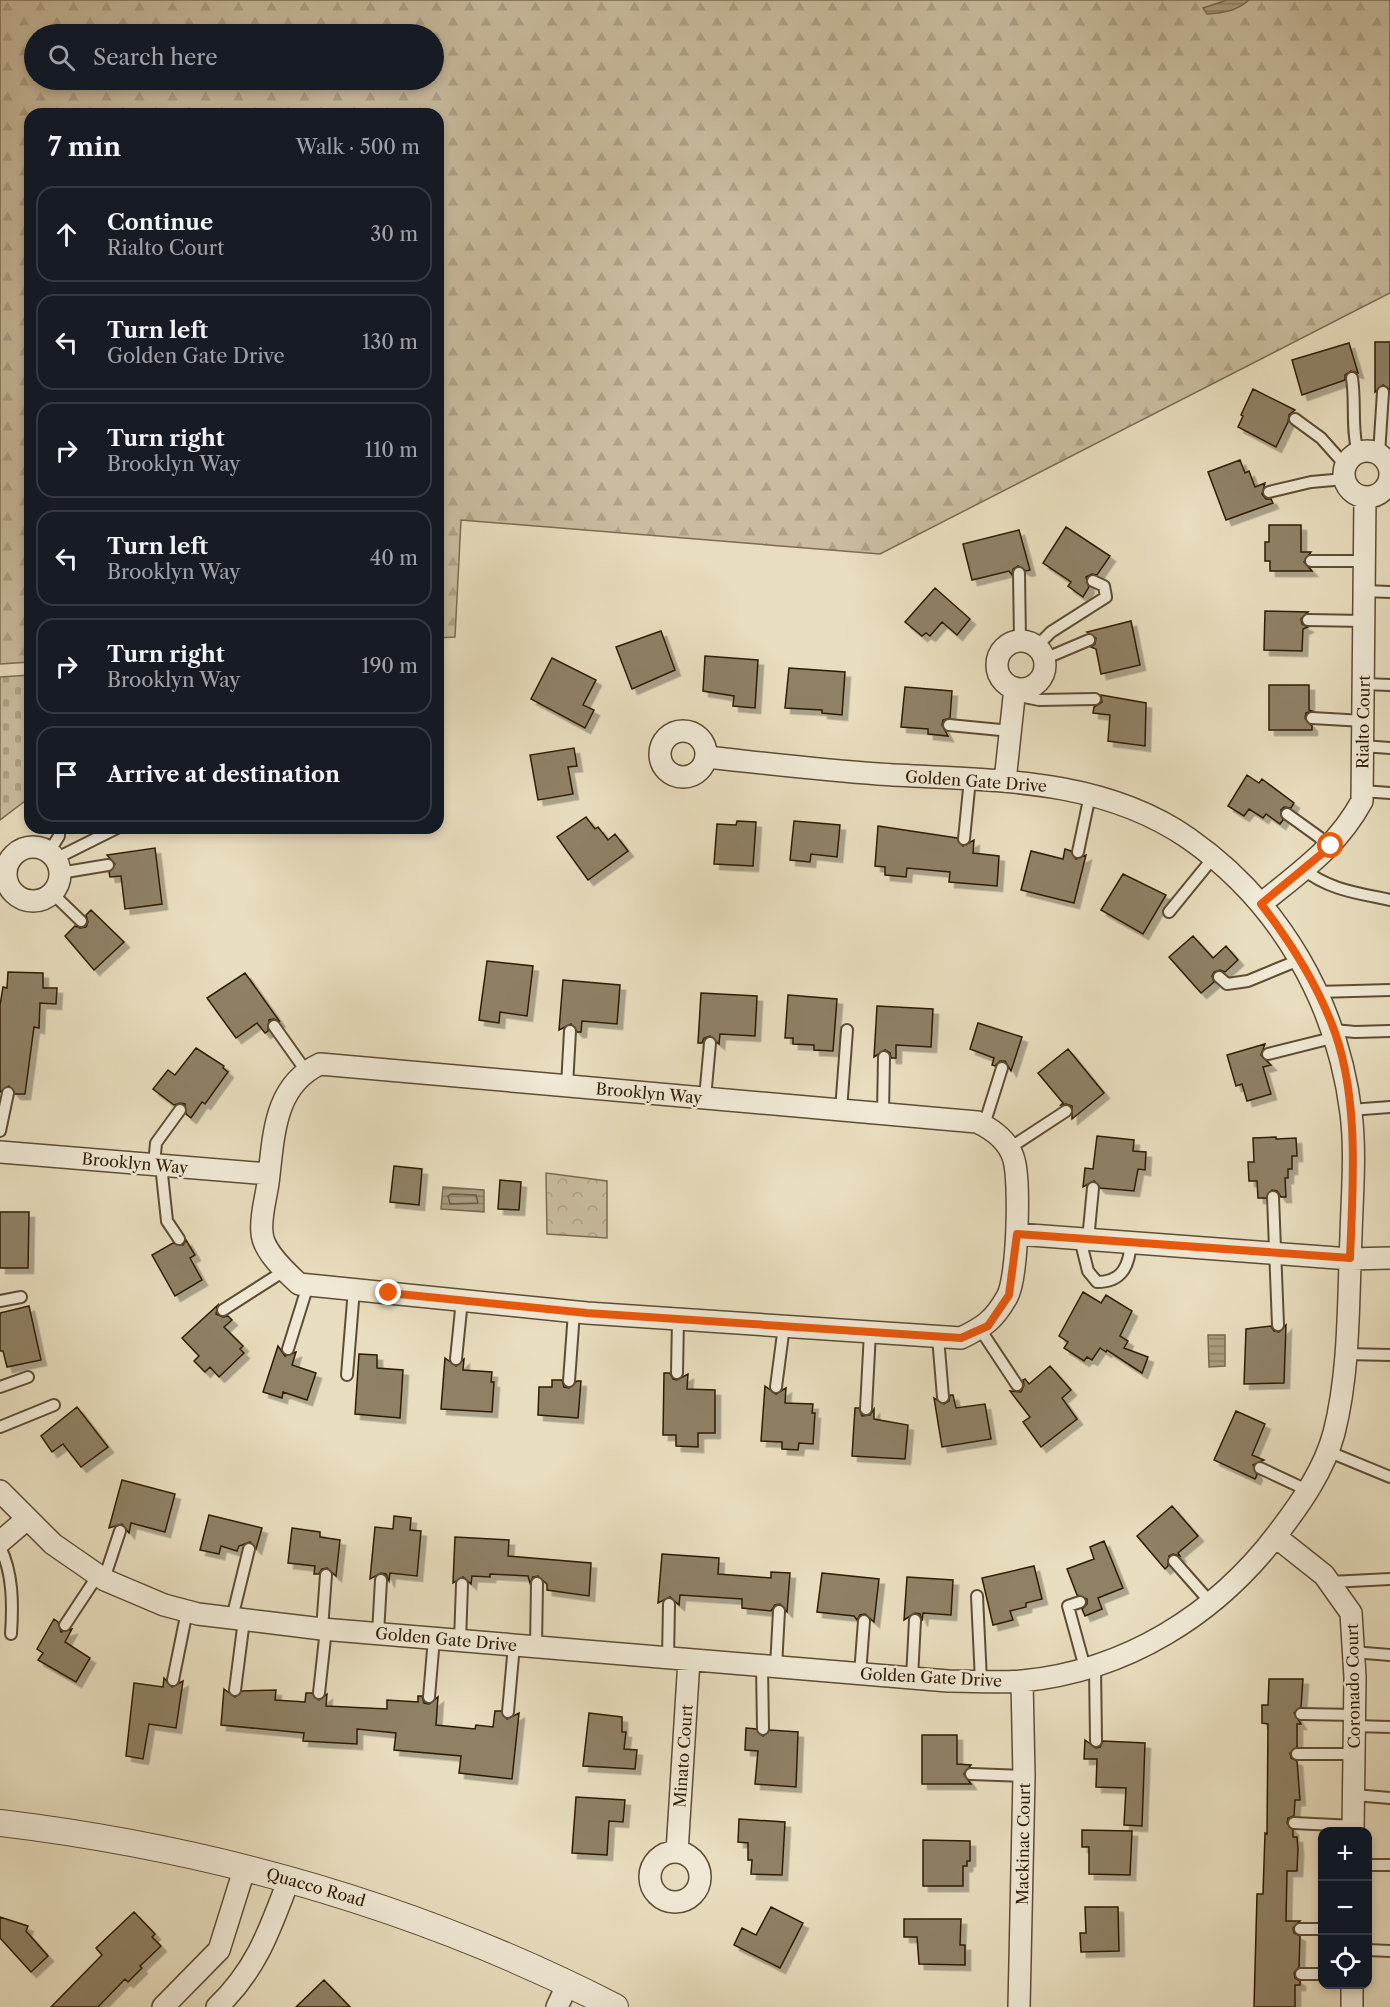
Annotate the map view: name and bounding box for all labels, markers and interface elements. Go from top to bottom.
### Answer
search box [24,24,444,90]
icon: search [45,41,78,74]
text: Search here [93,44,218,71]
text: 7 min [48,131,121,163]
text: Walk · 500 m [296,135,420,159]
text: Continue [107,209,213,236]
icon: ahead [50,218,83,251]
text: 30 m [370,222,418,246]
text: Rialto Court [107,236,224,260]
text: Turn left [107,317,208,344]
icon: left [50,326,83,359]
text: 130 m [362,330,418,354]
text: Golden Gate Drive [107,344,285,368]
text: Turn right [107,425,225,452]
icon: right [50,434,83,467]
text: 110 m [365,438,418,462]
text: Brooklyn Way [107,452,240,476]
text: Turn left [107,533,208,560]
icon: left [50,542,83,575]
text: 40 m [370,546,418,570]
text: Brooklyn Way [107,560,240,584]
text: Turn right [107,641,225,668]
icon: right [50,650,83,683]
text: 190 m [361,654,418,678]
text: Brooklyn Way [107,668,240,692]
street label: Rialto Court [1352,675,1374,769]
icon: arrive [50,758,83,791]
text: Arrive at destination [107,761,340,788]
street label: Golden Gate Drive [904,766,1048,796]
route start [1317,832,1343,858]
street label: Brooklyn Way [595,1078,704,1108]
street label: Brooklyn Way [81,1148,190,1178]
route end [375,1279,401,1305]
street label: Golden Gate Drive [374,1623,518,1655]
street label: Coronado Court [1342,1623,1364,1749]
street label: Golden Gate Drive [859,1663,1003,1691]
street label: Minato Court [669,1703,697,1808]
street label: Mackinac Court [1012,1782,1034,1905]
map controls [1318,1827,1372,1989]
button: + [1318,1827,1372,1881]
street label: Quacco Road [264,1863,368,1911]
button: − [1318,1881,1372,1935]
button: locate [1318,1935,1372,1989]

